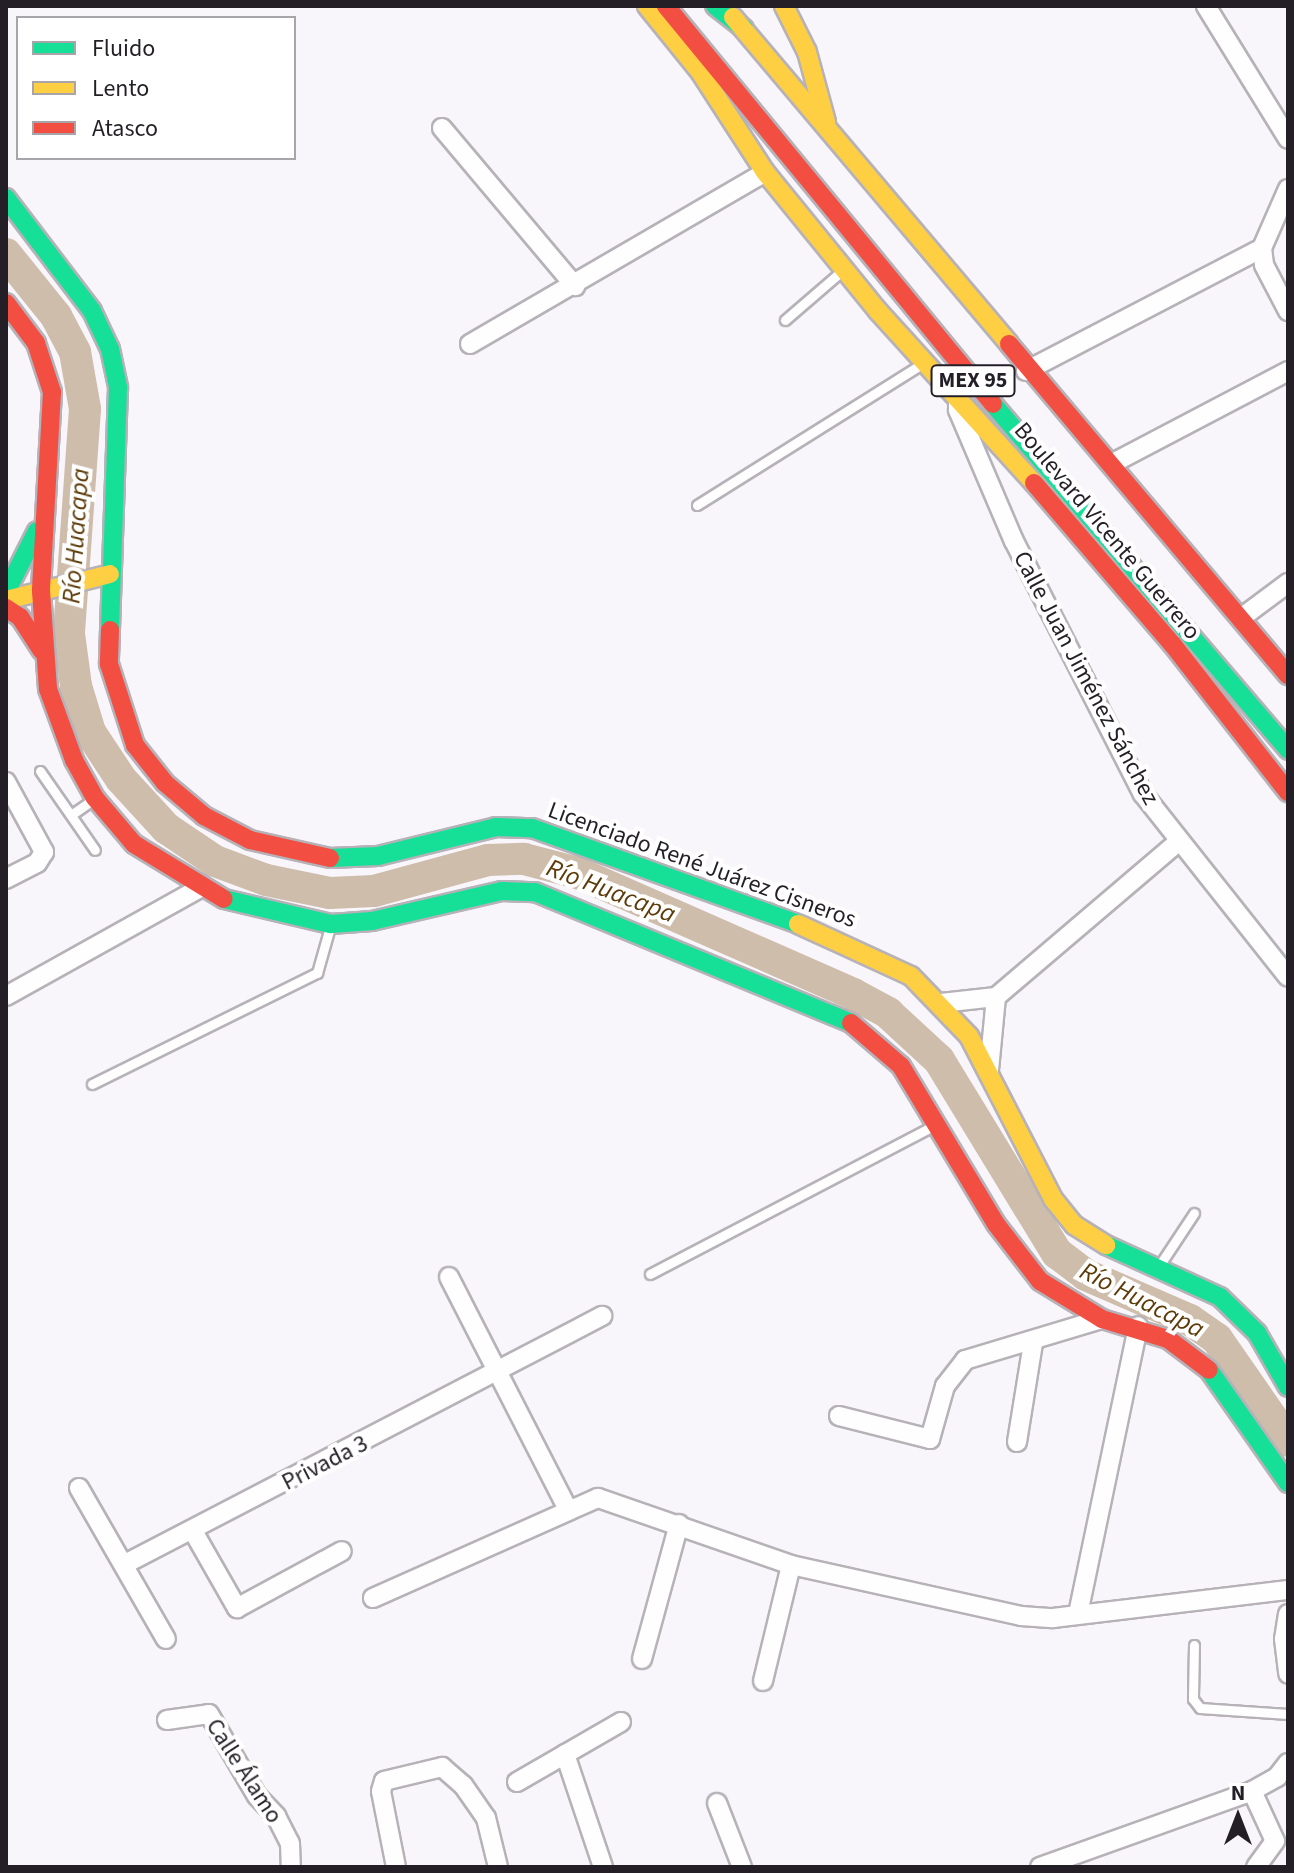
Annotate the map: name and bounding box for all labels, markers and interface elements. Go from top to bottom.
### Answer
legend [16,16,296,160]
text: Fluido [92,31,155,66]
text: Lento [92,71,149,106]
text: Atasco [92,111,158,146]
road number: MEX 95 [929,363,1017,399]
street label: Boulevard Vicente Guerrero [1008,417,1206,645]
water label: Río Huacapa [56,467,96,605]
street label: Calle Juan Jiménez Sánchez [1007,546,1165,810]
street label: Licenciado René Juárez Cisneros [544,796,860,934]
water label: Río Huacapa [542,852,680,930]
water label: Río Huacapa [1074,1255,1210,1345]
street label: Privada 3 [277,1429,373,1497]
street label: Calle Álamo [200,1713,288,1829]
north arrow [1198,1777,1278,1857]
text: N [1231,1777,1245,1809]

